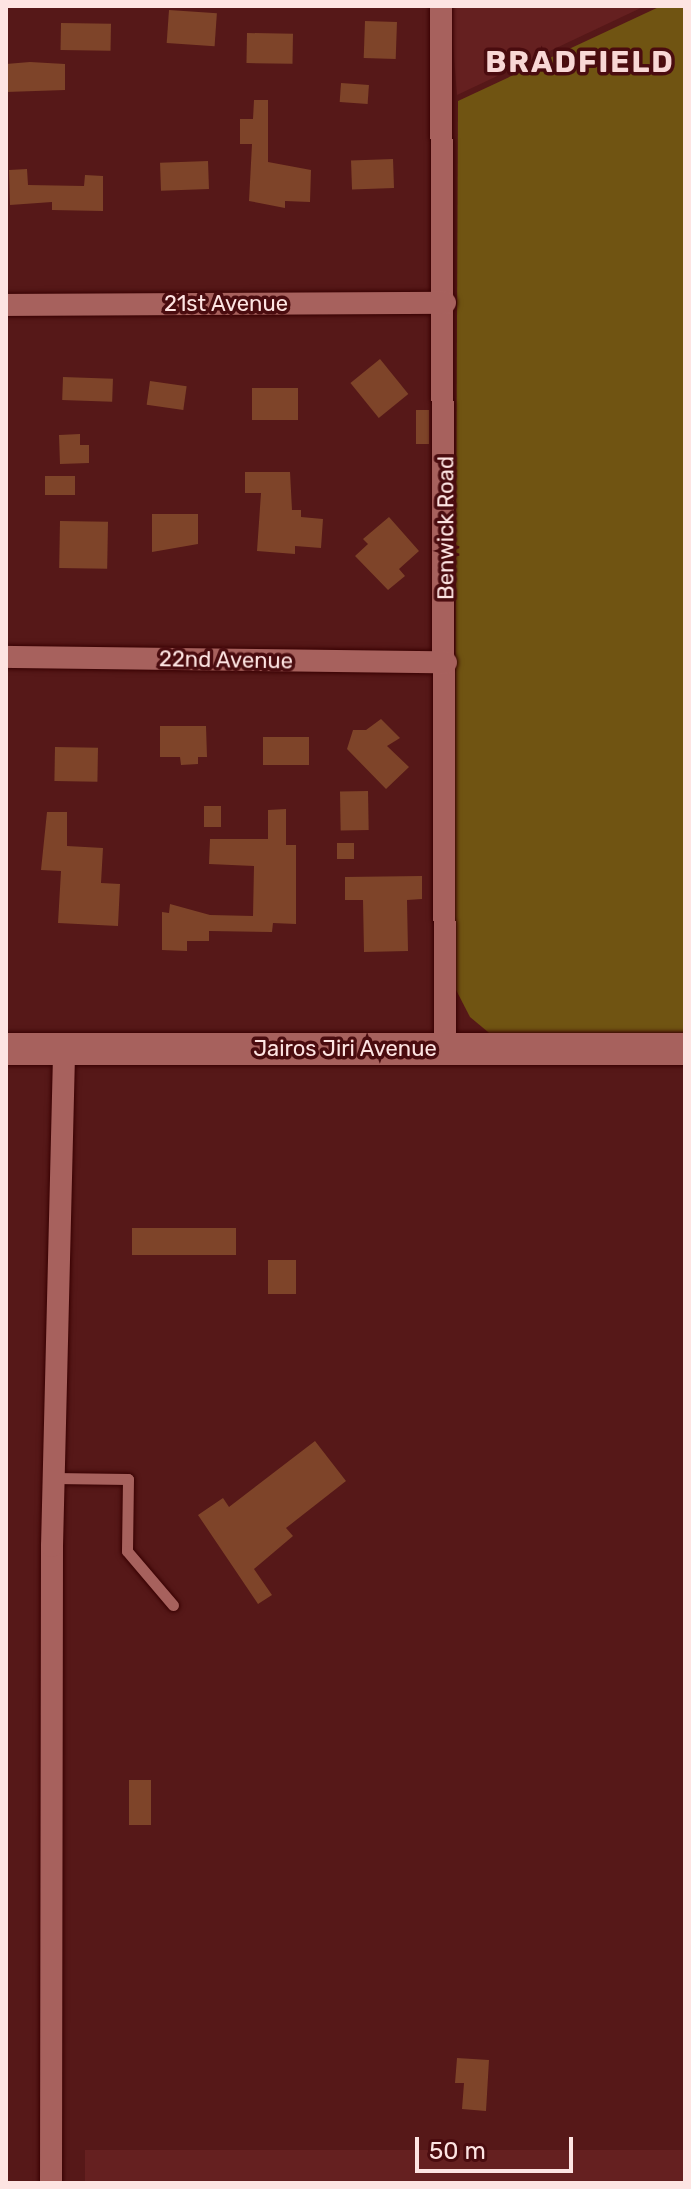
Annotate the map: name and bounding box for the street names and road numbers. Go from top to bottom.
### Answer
street label: 21st Avenue [164,291,288,317]
street label: Benwick Road [433,456,459,600]
street label: 22nd Avenue [158,646,294,674]
street label: Jairos Jiri Avenue [253,1036,437,1062]

